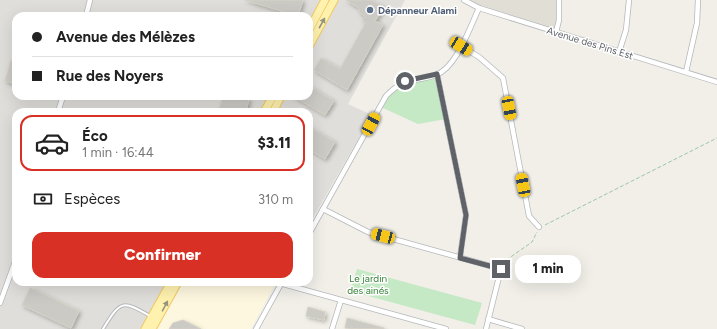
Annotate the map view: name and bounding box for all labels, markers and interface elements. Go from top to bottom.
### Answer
place label: Dépanneur Alami [378,4,457,17]
marker: Dépanneur Alami [365,5,375,15]
one-way arrow [318,17,325,29]
street label: Avenue des Pins Est [545,24,635,62]
text: Avenue des Mélèzes [56,28,195,46]
car [448,35,474,57]
text: Rue des Noyers [56,67,163,85]
route start [396,72,414,90]
car [501,95,517,121]
car [360,111,382,137]
icon: car [34,125,70,161]
text: Éco [82,127,108,145]
text: $3.11 [258,134,291,152]
text: 1 min · 16:44 [82,145,154,160]
car [515,172,531,198]
icon: cash [32,188,54,210]
text: Espèces [64,190,120,208]
text: 310 m [258,192,293,207]
car [370,227,396,245]
button: Confirmer [32,232,293,278]
callout: 1 min [515,255,581,283]
route end [492,260,510,278]
text: 1 min [532,261,564,276]
park label: Le jardin des ainés [347,272,389,297]
one-way arrow [162,300,169,312]

